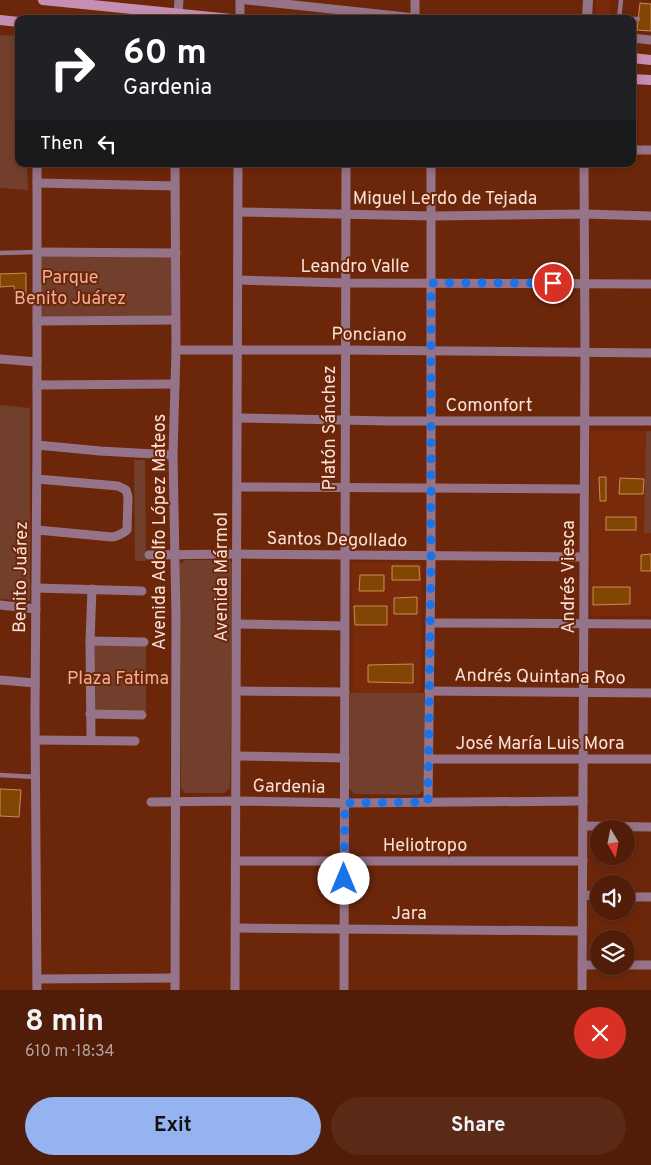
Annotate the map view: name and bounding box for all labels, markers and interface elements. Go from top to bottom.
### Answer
text: 60 m [123,32,207,76]
icon: right [40,35,105,100]
text: Gardenia [123,75,212,102]
icon: left [93,130,121,158]
text: Then [40,132,83,156]
street label: Miguel Lerdo de Tejada [353,188,537,211]
street label: Leandro Valle [300,256,410,279]
pin [532,262,574,304]
park label: Parque Benito Juárez [14,267,126,311]
icon: arrive [539,269,567,297]
street label: Ponciano [331,323,407,348]
street label: Platón Sánchez [319,366,342,490]
street label: Comonfort [446,395,532,418]
street label: Avenida Adolfo López Mateos [149,414,172,650]
street label: Avenida Mármol [211,512,234,642]
street label: Andrés Viesca [558,520,581,634]
street label: Benito Juárez [9,521,34,633]
street label: Santos Degollado [266,528,408,553]
street label: Andrés Quintana Roo [454,665,626,690]
park label: Plaza Fatima [67,668,169,691]
street label: José María Luis Mora [456,733,624,756]
street label: Gardenia [252,775,326,800]
north arrow [590,820,635,865]
map controls [590,820,635,975]
street label: Heliotropo [383,835,467,858]
position arrow [317,852,369,904]
button: sound [590,875,635,920]
street label: Jara [391,903,427,926]
button: layers [590,930,635,975]
text: 8 min [25,1004,104,1041]
button: close [574,1007,626,1059]
text: 610 m · 18:34 [25,1042,115,1062]
button: Exit [25,1097,321,1155]
button: Share [331,1097,626,1155]

